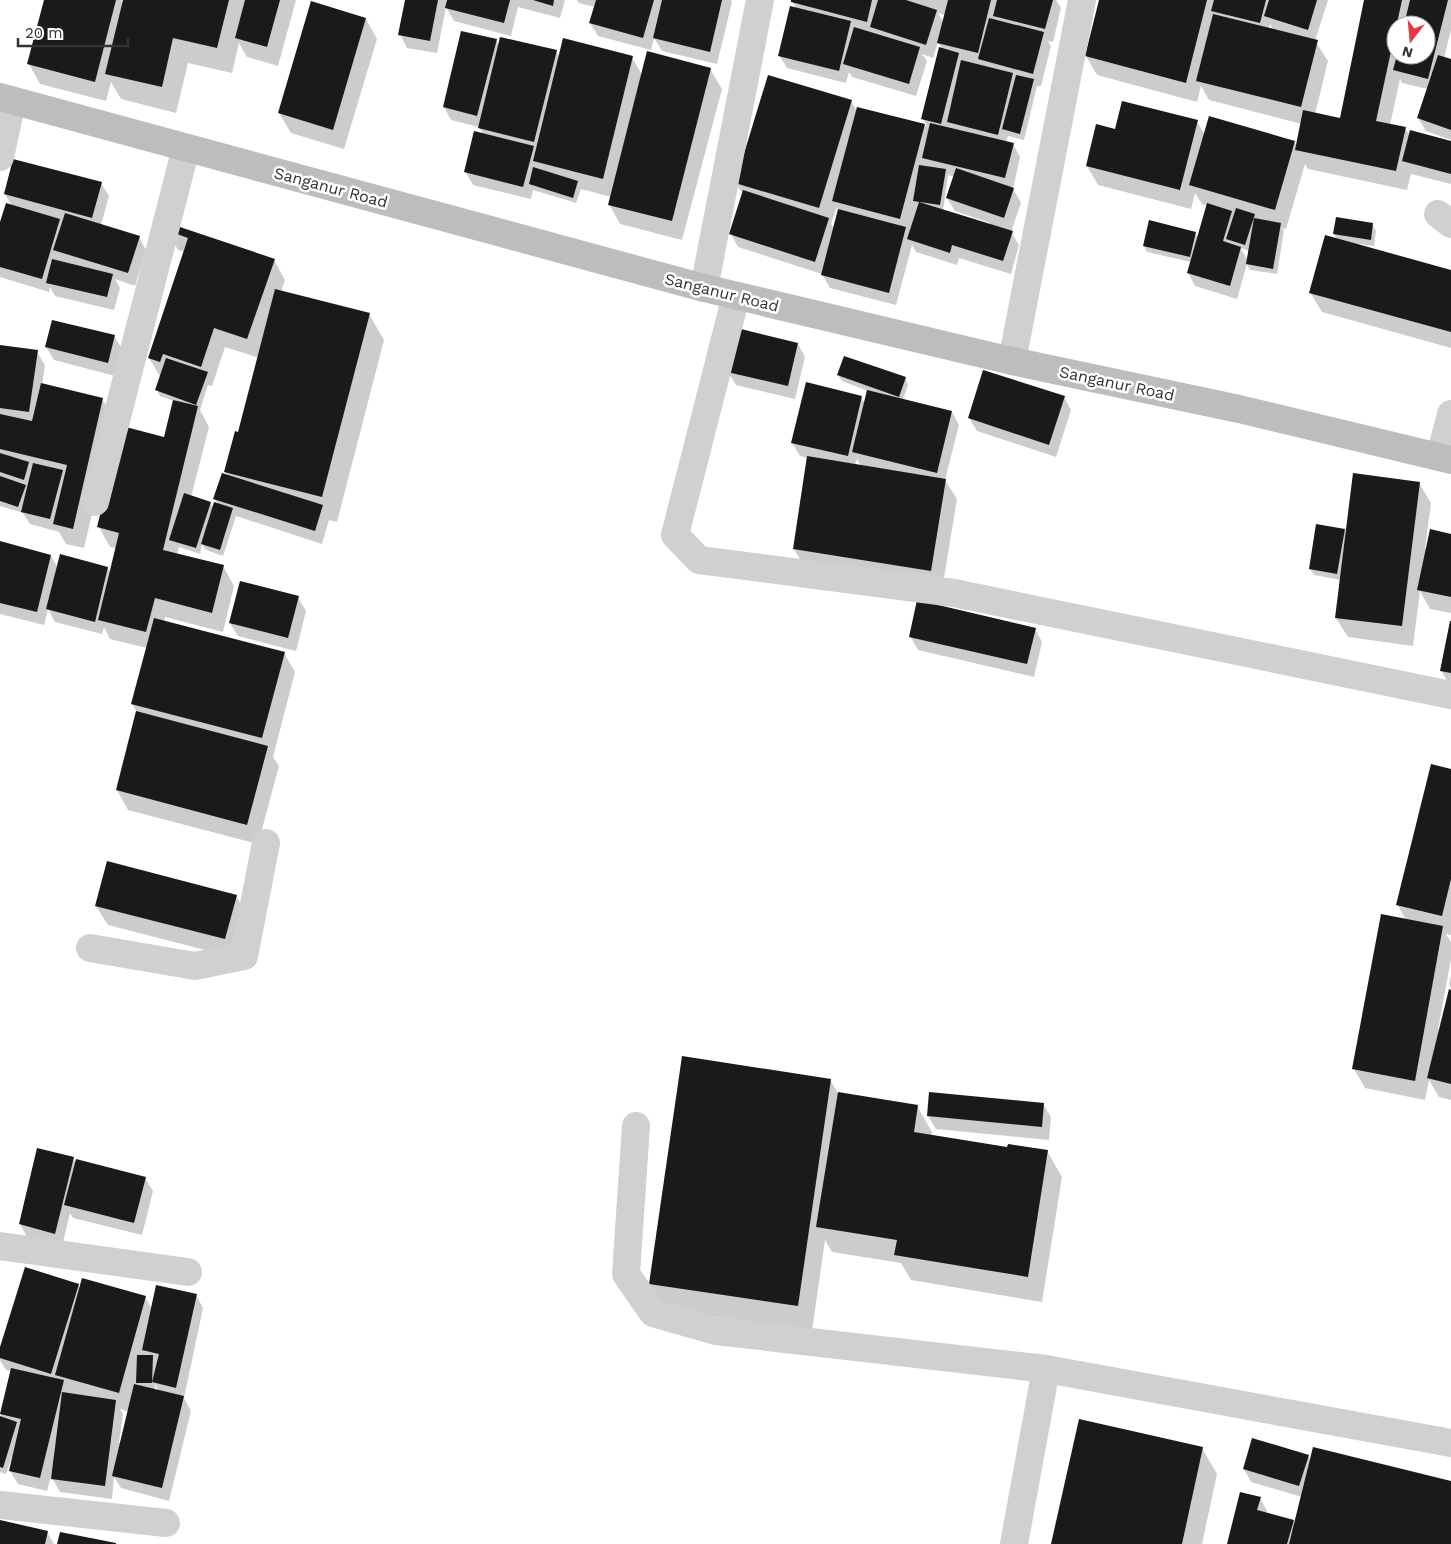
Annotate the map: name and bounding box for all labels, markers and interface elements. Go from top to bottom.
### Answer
scale bar [18,15,128,47]
north arrow [1386,15,1436,65]
text: 20 m [25,24,63,42]
text: N [1400,43,1415,62]
street label: Sanganur Road [272,163,390,212]
street label: Sanganur Road [663,269,781,316]
street label: Sanganur Road [1058,362,1176,405]

